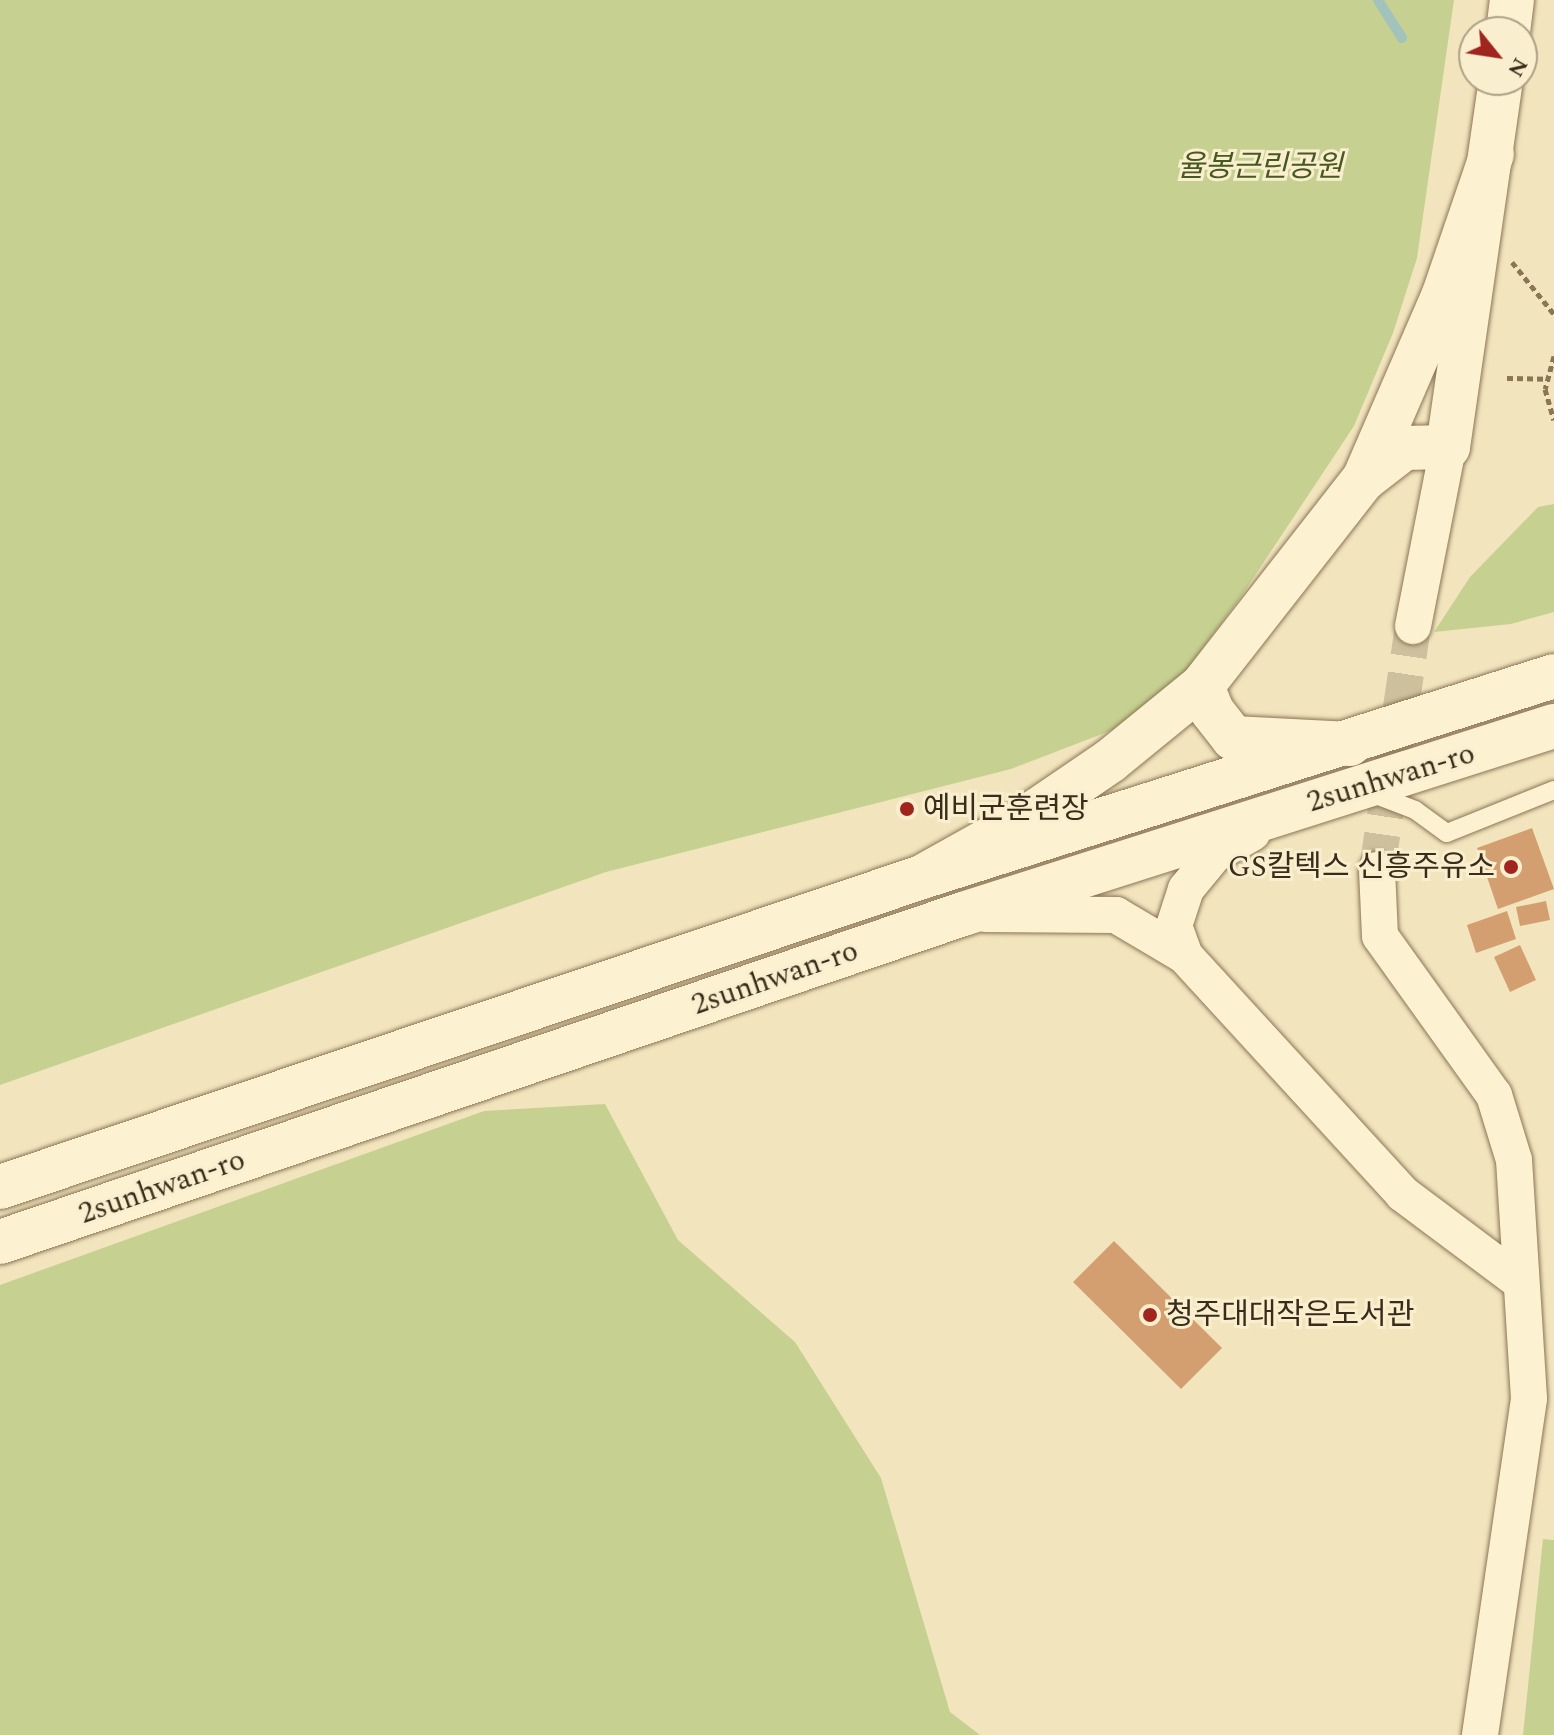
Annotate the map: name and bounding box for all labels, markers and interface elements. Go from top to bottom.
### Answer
north arrow [1458,16,1538,96]
text: N [1499,51,1536,83]
park label: 율봉근린공원 [1177,149,1343,185]
street label: 2sunhwan-ro [1303,735,1479,821]
place label: 예비군훈련장 [923,791,1089,827]
marker: 예비군훈련장 [898,800,916,818]
place label: GS칼텍스 신흥주유소 [1228,849,1495,885]
marker: GS칼텍스 신흥주유소 [1502,858,1520,876]
street label: 2sunhwan-ro [687,933,863,1023]
street label: 2sunhwan-ro [74,1142,250,1232]
place label: 청주대대작은도서관 [1166,1297,1414,1333]
marker: 청주대대작은도서관 [1141,1306,1159,1324]

